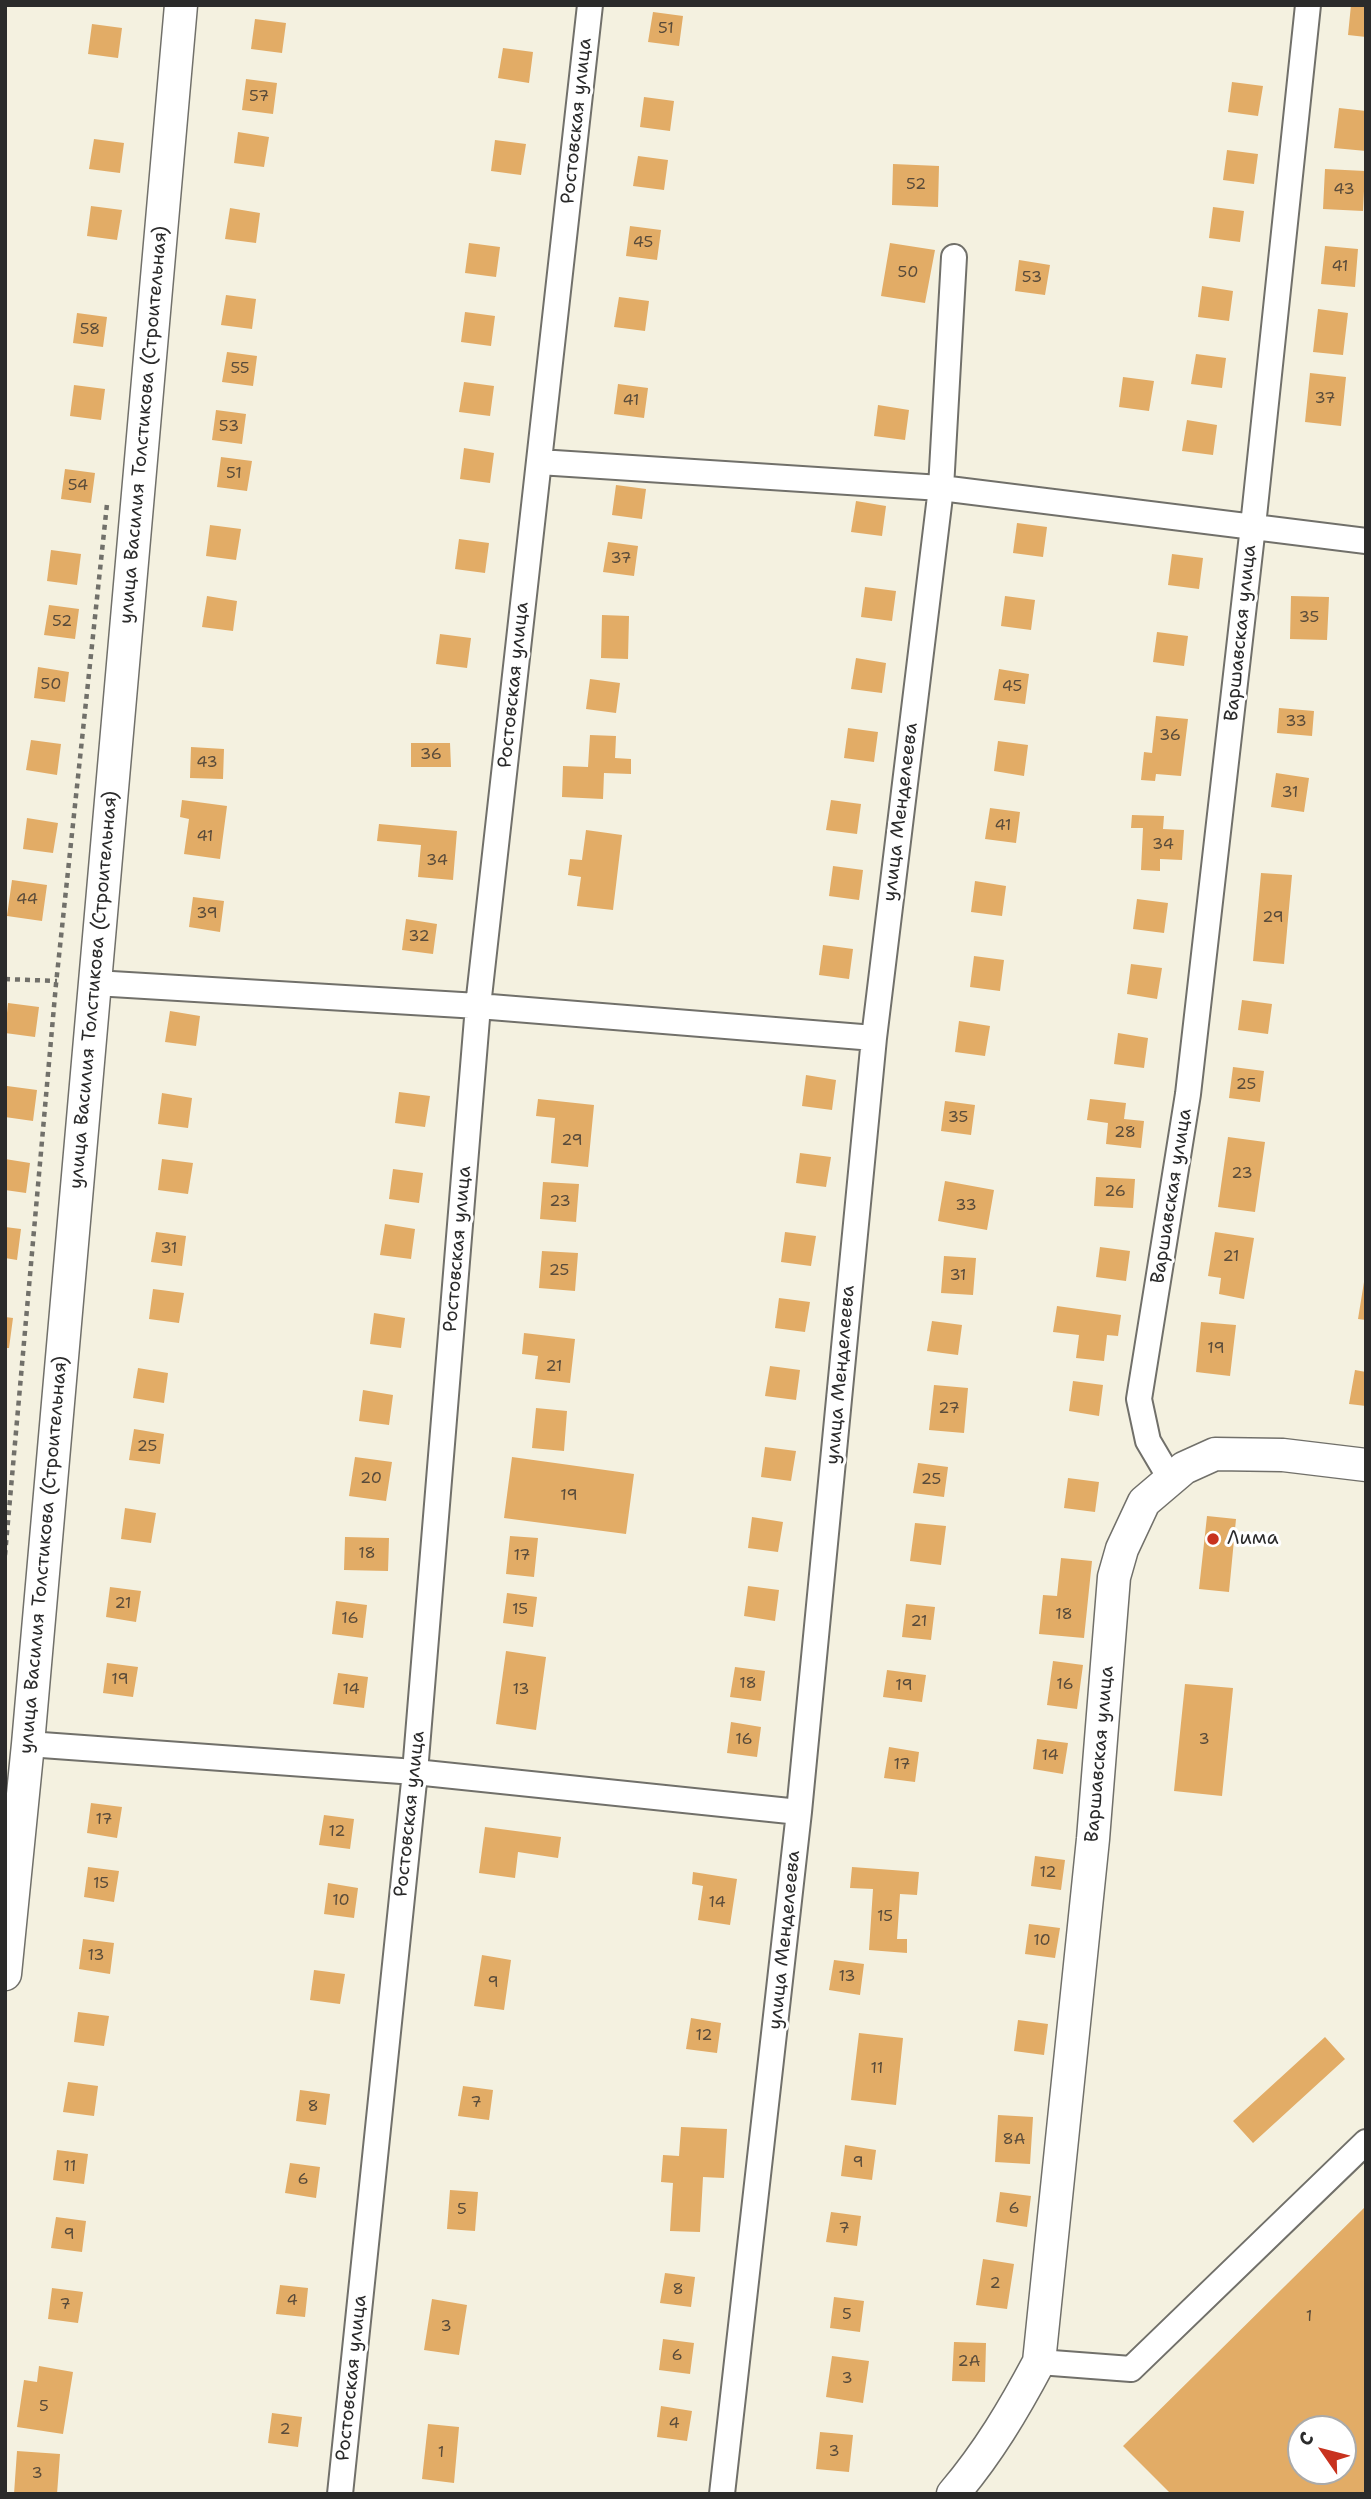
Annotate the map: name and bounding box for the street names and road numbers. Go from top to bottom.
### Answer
street label: Ростовская улица [557,37,597,205]
street label: улица Василия Толстикова (Строительная) [115,225,173,625]
street label: Варшавская улица [1220,544,1262,722]
street label: Ростовская улица [494,601,534,769]
street label: улица Менделеева [879,721,923,903]
street label: улица Василия Толстикова (Строительная) [65,790,123,1190]
street label: Варшавская улица [1147,1107,1197,1285]
street label: Ростовская улица [439,1165,477,1333]
street label: улица Менделеева [822,1284,860,1466]
street label: улица Василия Толстикова (Строительная) [15,1355,73,1755]
street label: Варшавская улица [1081,1665,1119,1843]
street label: Ростовская улица [390,1730,430,1898]
street label: улица Менделеева [764,1849,806,2031]
street label: Ростовская улица [332,2294,372,2462]

